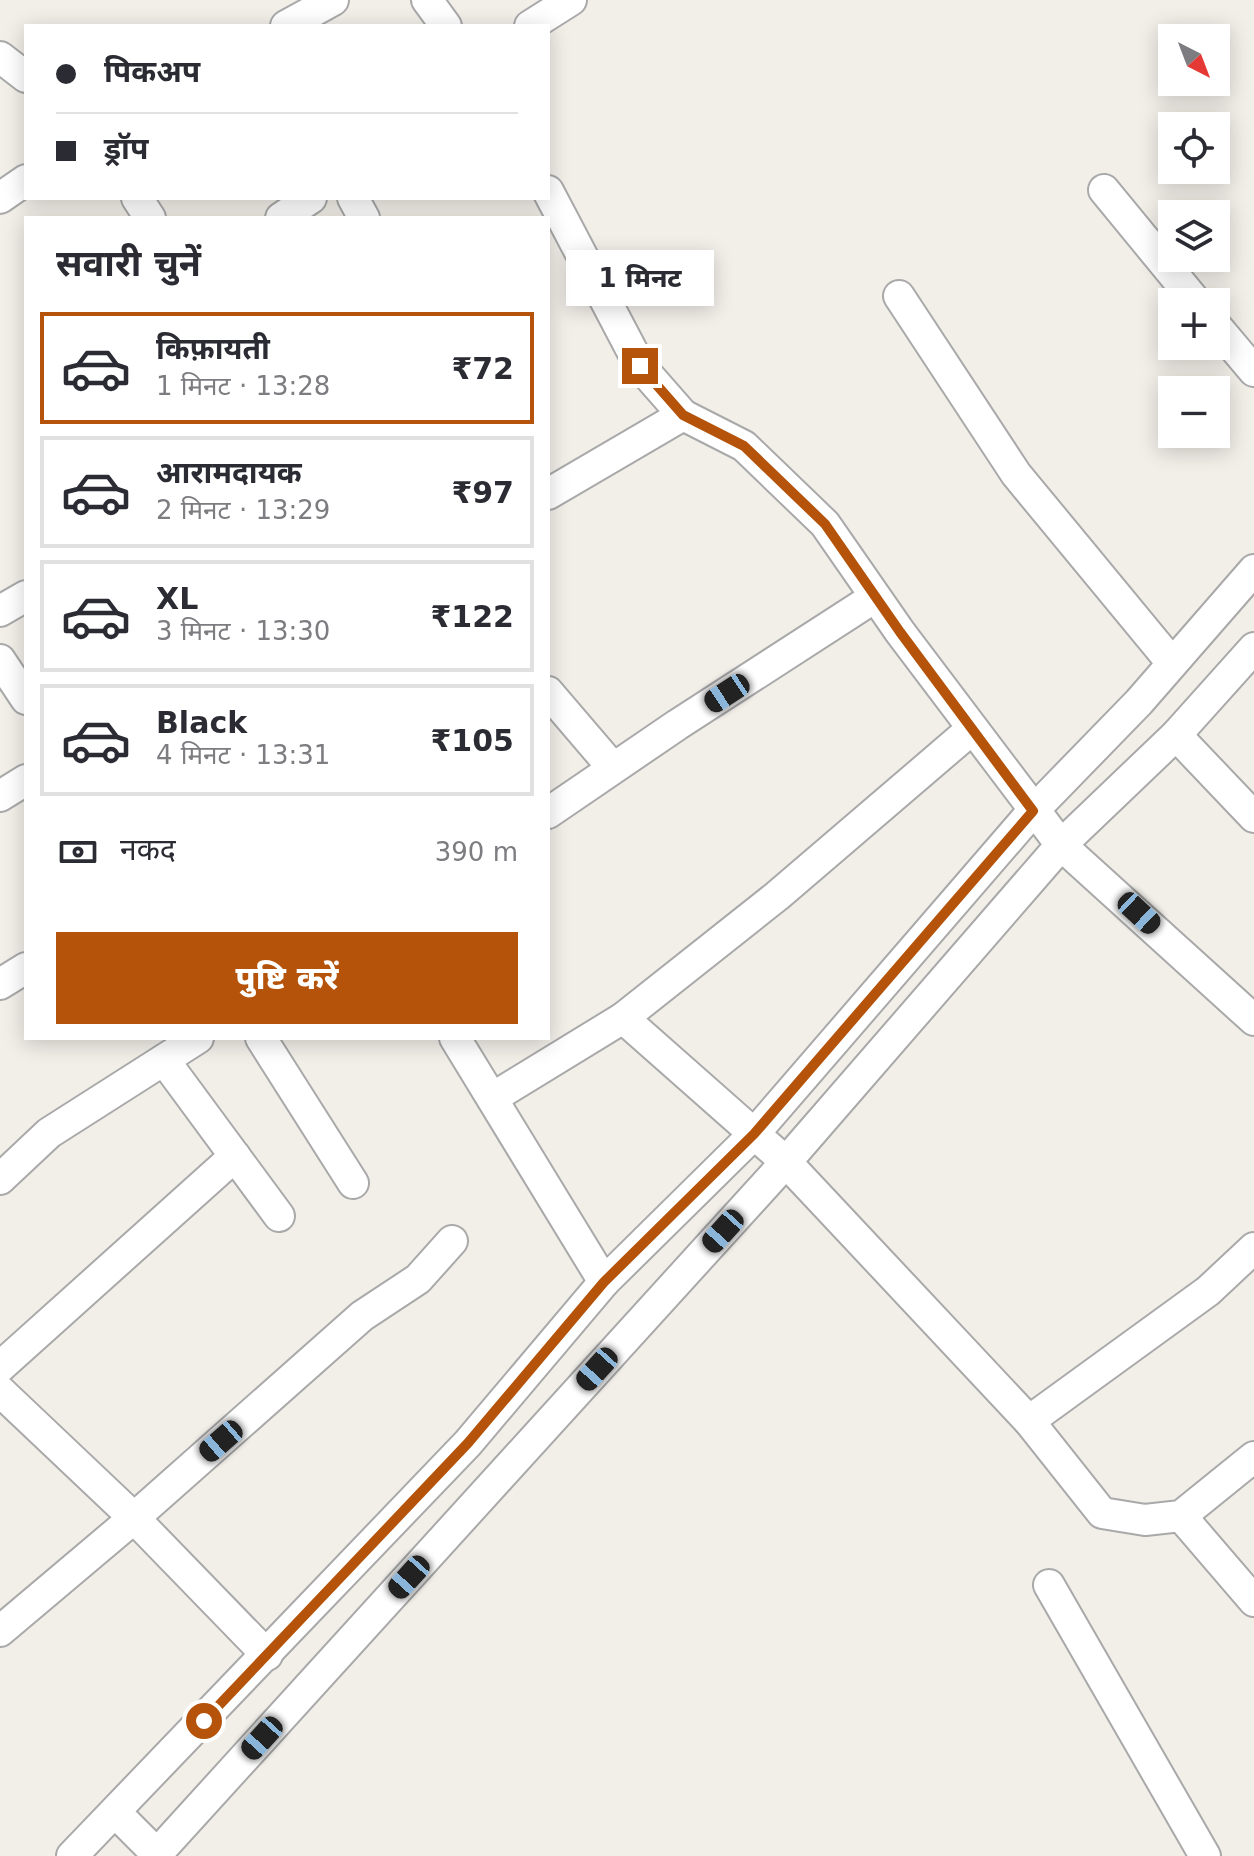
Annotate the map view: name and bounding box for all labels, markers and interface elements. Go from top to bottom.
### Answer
north arrow [1158,24,1230,96]
map controls [1158,24,1230,448]
text: पिकअप [104,54,200,89]
button: locate [1158,112,1230,184]
text: ड्रॉप [104,131,148,166]
button: layers [1158,200,1230,272]
text: सवारी चुनें [56,243,201,284]
callout: 1 मिनट [566,250,714,306]
text: 1 मिनट [598,263,682,293]
button: + [1158,288,1230,360]
text: किफ़ायती [156,331,270,366]
icon: car [60,332,132,404]
route end [622,348,658,384]
text: ₹72 [451,351,514,386]
text: 1 मिनट · 13:28 [156,371,330,401]
button: − [1158,376,1230,448]
text: आरामदायक [156,455,302,490]
icon: car [60,456,132,528]
text: ₹97 [451,475,514,510]
text: 2 मिनट · 13:29 [156,495,330,525]
icon: car [60,580,132,652]
text: XL [156,581,198,616]
text: ₹122 [431,599,514,634]
text: 3 मिनट · 13:30 [156,616,330,646]
car [700,670,754,716]
icon: car [60,704,132,776]
text: Black [156,705,247,740]
text: ₹105 [431,723,514,758]
text: 4 मिनट · 13:31 [156,740,330,770]
icon: cash [56,830,100,874]
text: नकद [120,832,176,867]
text: 390 m [435,837,518,867]
car [1113,888,1165,938]
button: पुष्टि करें [56,932,518,1024]
car [698,1205,748,1257]
car [572,1343,622,1395]
car [195,1416,247,1466]
car [384,1551,434,1603]
route start [186,1703,222,1739]
car [237,1712,287,1764]

